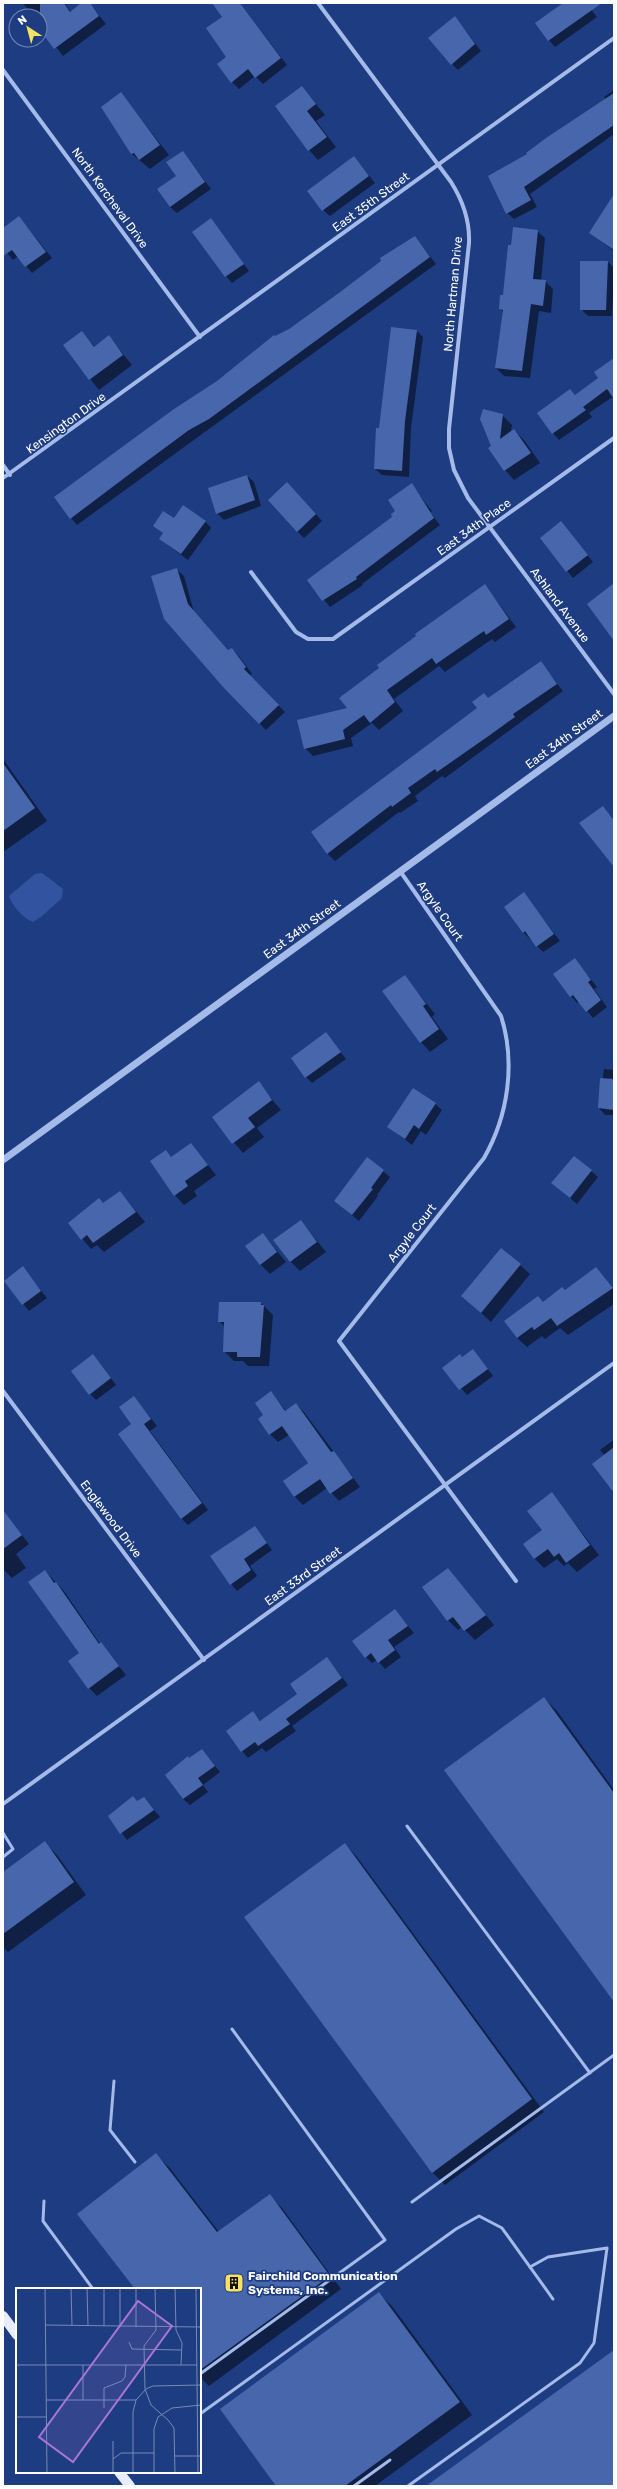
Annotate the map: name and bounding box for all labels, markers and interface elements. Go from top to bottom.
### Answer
north arrow [8,8,48,48]
text: N [15,13,30,28]
street label: North Kercheval Drive [69,145,151,251]
street label: East 35th Street [330,169,412,235]
street label: North Hartman Drive [441,236,465,352]
street label: Kensington Drive [23,389,109,457]
street label: East 34th Place [434,495,514,558]
street label: Ashland Avenue [527,565,593,645]
street label: East 34th Street [523,706,606,772]
street label: Argyle Court [414,878,466,944]
street label: East 34th Street [261,896,344,962]
street label: Argyle Court [385,1201,439,1265]
street label: Englewood Drive [77,1478,145,1561]
street label: East 33rd Street [262,1543,344,1608]
place label: Fairchild Communication Systems, Inc. [248,2269,398,2297]
building icon: Fairchild Communication Systems, Inc. [223,2272,245,2294]
inset map [16,2288,201,2473]

